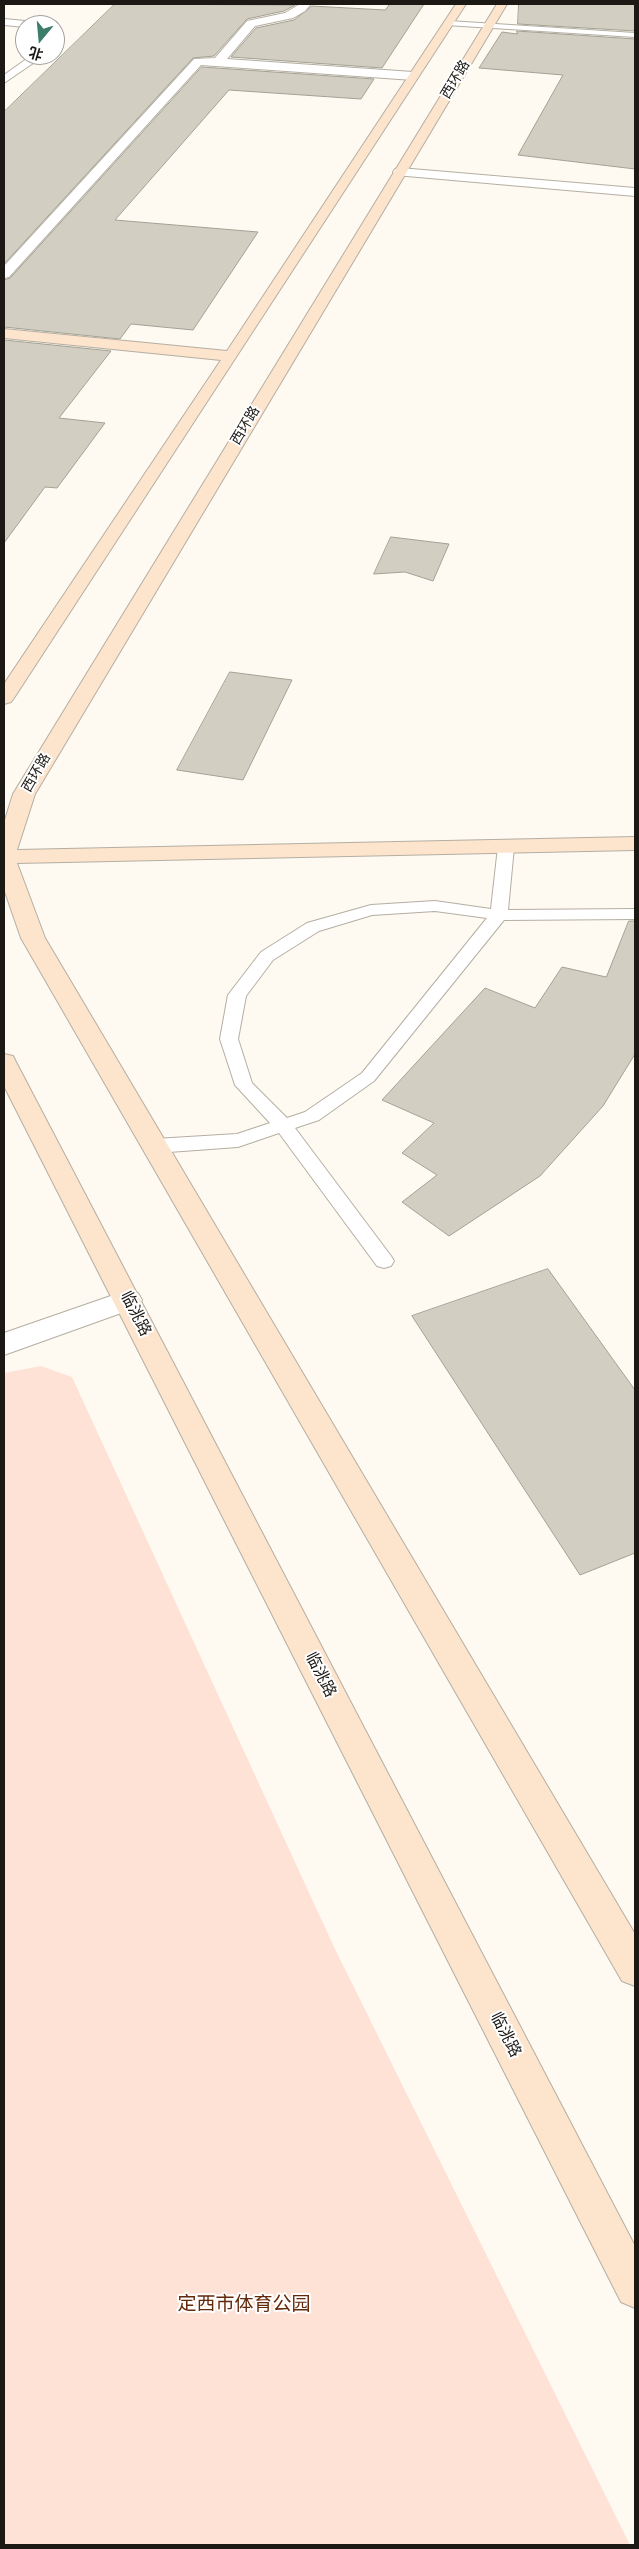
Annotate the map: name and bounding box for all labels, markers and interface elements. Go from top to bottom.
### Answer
north arrow [15,15,65,65]
text: 北 [27,44,45,63]
street label: 西环路 [438,58,474,102]
street label: 西环路 [228,404,264,448]
street label: 西环路 [19,751,55,795]
street label: 临洮路 [116,1288,154,1340]
street label: 临洮路 [301,1649,339,1701]
street label: 临洮路 [486,2009,524,2061]
park label: 定西市体育公园 [178,2294,310,2316]

